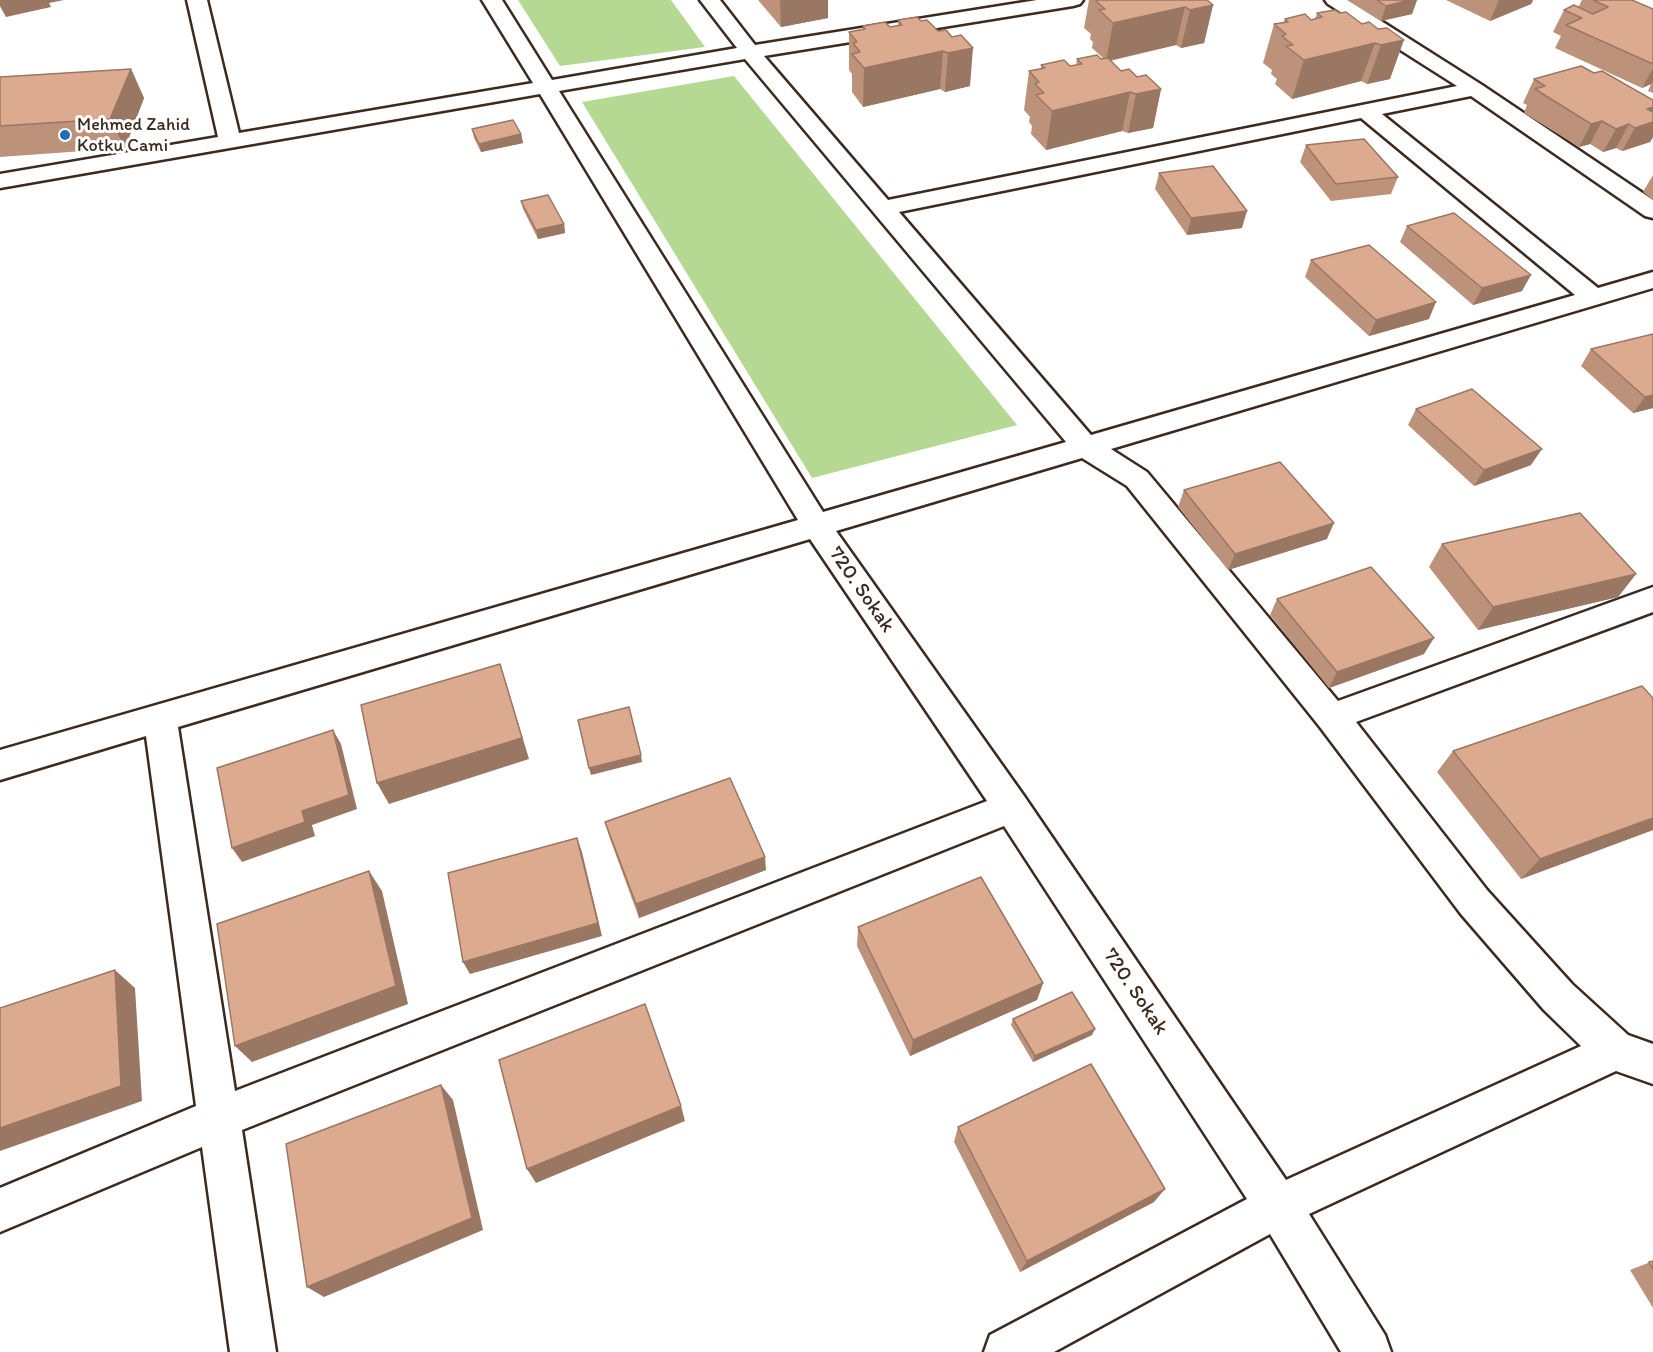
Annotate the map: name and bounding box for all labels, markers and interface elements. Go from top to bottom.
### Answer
place label: Mehmed Zahid Kotku Cami [77,114,190,156]
marker: Mehmed Zahid Kotku Cami [58,128,72,142]
street label: 720. Sokak [822,542,900,638]
street label: 720. Sokak [1097,944,1173,1040]

